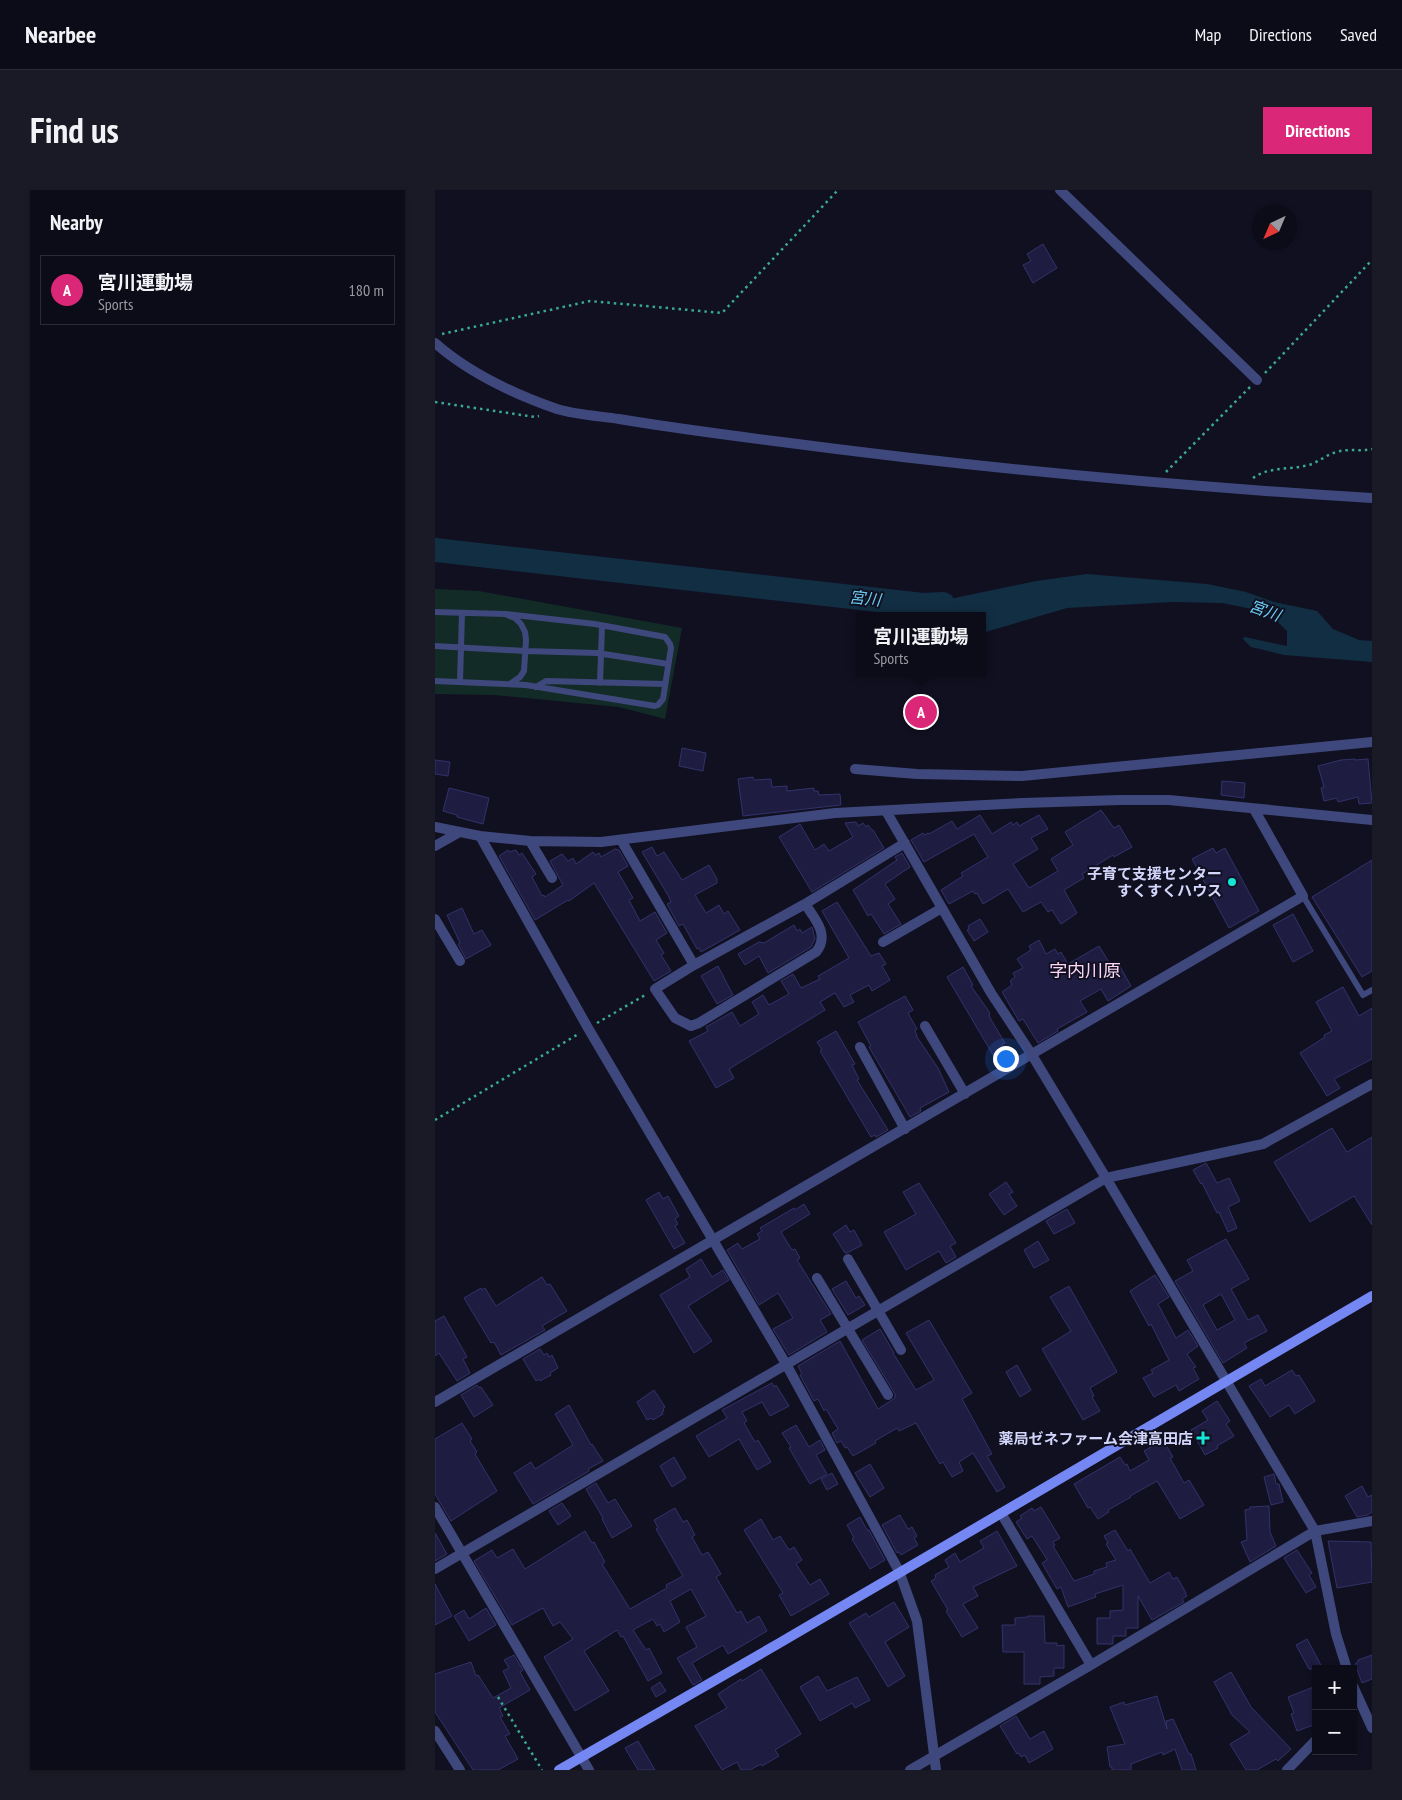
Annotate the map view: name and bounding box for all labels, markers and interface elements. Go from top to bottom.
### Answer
text: Nearbee [25,19,96,50]
text: Map [1195,23,1221,46]
text: Directions [1249,23,1312,46]
text: Saved [1340,23,1377,46]
text: Find us [30,107,119,153]
button: Directions [1263,107,1372,154]
north arrow [1252,205,1297,250]
text: Nearby [50,209,103,236]
text: 宮川運動場 [98,270,193,294]
text: A [63,280,71,300]
text: 180 m [349,280,384,300]
text: Sports [98,294,133,314]
water label: 宮川 [848,586,884,610]
water label: 宮川 [1247,595,1285,626]
popup [856,612,986,677]
text: 宮川運動場 [873,624,969,648]
text: Sports [873,648,909,668]
pin: A [905,693,937,731]
place label: 子育て支援センター すくすくハウス [1087,864,1222,900]
marker: 子育て支援センター すくすくハウス [1226,876,1238,888]
district label: 字内川原 [1049,959,1121,982]
your location [993,1046,1019,1072]
place label: 薬局ゼネファーム会津高田店 [998,1429,1193,1448]
marker: 薬局ゼネファーム会津高田店 [1197,1432,1209,1444]
map controls [1312,1665,1357,1755]
button: + [1312,1665,1357,1710]
button: − [1312,1710,1357,1755]

